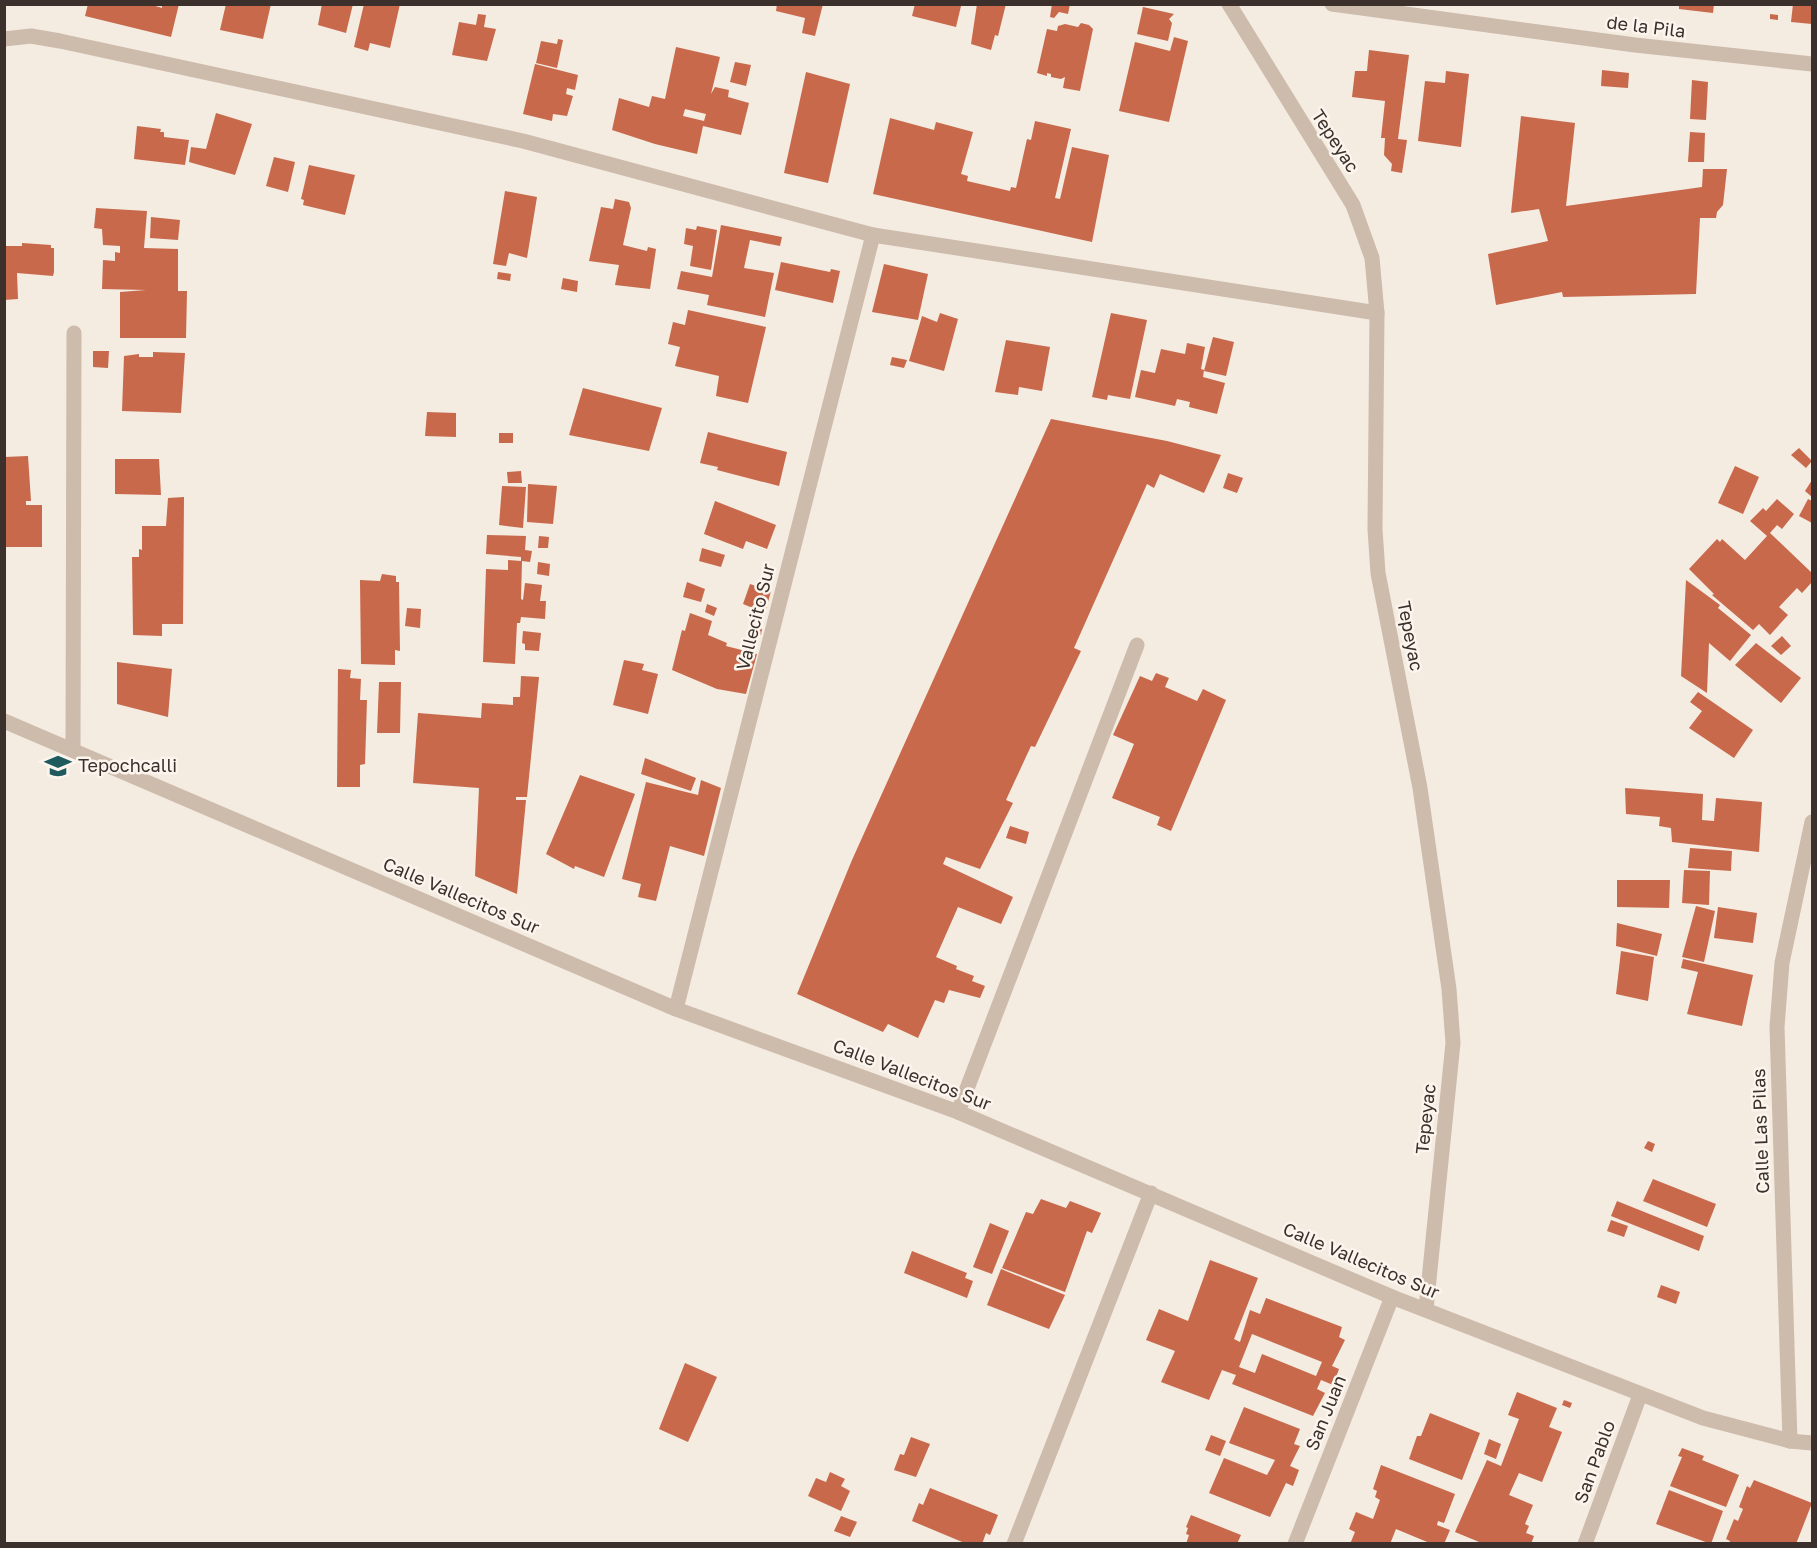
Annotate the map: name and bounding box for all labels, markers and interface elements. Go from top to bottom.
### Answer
street label: de la Pila [1606,10,1687,42]
street label: Tepeyac [1307,105,1364,176]
street label: Vallecito Sur [731,561,779,673]
street label: Tepeyac [1393,599,1429,673]
school or university icon: Tepochcalli [43,751,73,781]
place label: Tepochcalli [78,754,177,776]
street label: Calle Vallecitos Sur [380,852,543,938]
street label: Calle Vallecitos Sur [830,1034,995,1114]
street label: Calle Las Pilas [1747,1068,1773,1194]
street label: Tepeyac [1410,1082,1440,1155]
street label: Calle Vallecitos Sur [1280,1217,1443,1303]
street label: San Juan [1300,1372,1350,1454]
street label: San Pablo [1569,1417,1619,1506]

